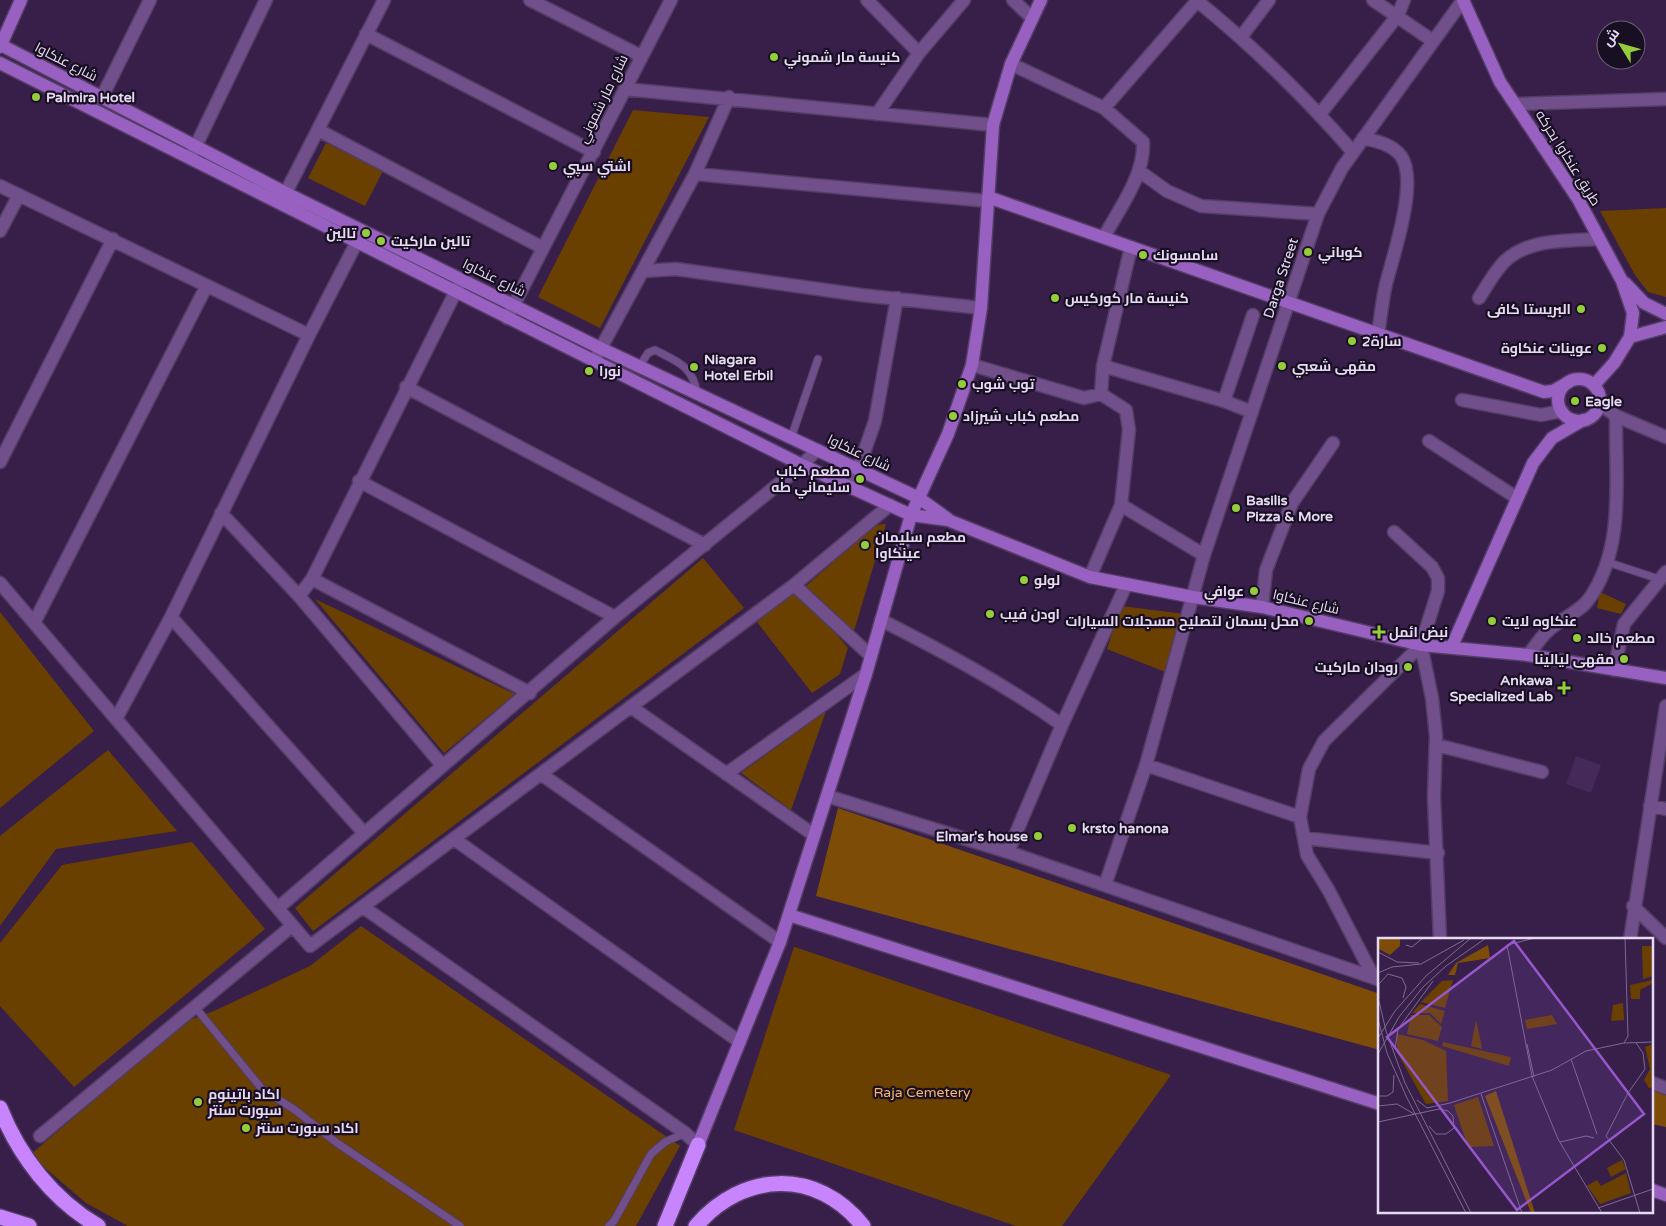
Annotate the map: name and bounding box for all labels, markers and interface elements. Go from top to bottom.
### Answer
north arrow [1596,20,1646,70]
text: ش [1599,25,1623,50]
street label: شارع عنكاوا [32,39,100,85]
place label: كنيسة مار شموني [784,49,900,69]
marker: كنيسة مار شموني [768,51,780,63]
street label: شارع مار شموني [574,52,634,147]
place label: Palmira Hotel [46,89,135,106]
marker: Palmira Hotel [30,91,42,103]
street label: طريق عنكاوا بحركه [1532,107,1604,209]
place label: اشتي سپي [563,158,631,178]
marker: اشتي سپي [547,160,559,172]
place label: تالين [326,225,357,242]
marker: تالين [360,227,372,239]
place label: تالين ماركيت [391,233,471,250]
marker: تالين ماركيت [375,235,387,247]
street label: Darga Street [1260,235,1302,320]
place label: كوباني [1318,244,1362,264]
marker: كوباني [1302,246,1314,258]
place label: سامسونك [1153,247,1218,264]
marker: سامسونك [1137,249,1149,261]
street label: شارع عنكاوا [460,255,528,301]
place label: كنيسة مار كوركيس [1065,290,1189,307]
marker: كنيسة مار كوركيس [1049,292,1061,304]
place label: البریستا كافی [1487,301,1571,318]
marker: البریستا كافی [1575,303,1587,315]
place label: سارة2 [1362,333,1402,350]
marker: سارة2 [1346,335,1358,347]
place label: عوينات عنكاوة [1501,340,1592,357]
marker: عوينات عنكاوة [1596,342,1608,354]
place label: Niagara Hotel Erbil [704,351,773,384]
place label: مقهى شعبي [1292,358,1376,378]
marker: مقهى شعبي [1276,360,1288,372]
marker: Niagara Hotel Erbil [688,361,700,373]
place label: نورا [599,363,621,380]
marker: نورا [583,365,595,377]
place label: توب شوب [972,376,1035,393]
marker: توب شوب [956,378,968,390]
place label: Eagle [1585,393,1622,410]
marker: Eagle [1569,395,1581,407]
place label: مطعم كباب شيرزاد [963,408,1079,426]
marker: مطعم كباب شيرزاد [947,410,959,422]
street label: شارع عنكاوا [825,431,893,475]
place label: مطعم كباب سليماني طه [771,463,850,499]
marker: مطعم كباب سليماني طه [854,473,866,485]
place label: Basilis Pizza & More [1246,492,1333,525]
marker: Basilis Pizza & More [1230,502,1242,514]
place label: مطعم سليمان عينكاوا [875,529,966,562]
marker: مطعم سليمان عينكاوا [859,539,871,551]
place label: لولو [1034,572,1060,589]
marker: لولو [1018,574,1030,586]
place label: عوافي [1204,583,1244,603]
marker: عوافي [1248,585,1260,597]
street label: شارع عنكاوا [1271,586,1341,618]
place label: اودن فيب [1000,606,1060,623]
marker: اودن فيب [984,608,996,620]
place label: محل بسمان لتصليح مسجلات السيارات [1065,613,1299,631]
place label: عنكاوه لايت [1502,613,1577,630]
marker: محل بسمان لتصليح مسجلات السيارات [1303,615,1315,627]
marker: عنكاوه لايت [1486,615,1498,627]
place label: نبض ائمل [1389,624,1448,641]
marker: نبض ائمل [1373,626,1385,638]
place label: مطعم خالد [1587,630,1655,648]
marker: مطعم خالد [1571,632,1583,644]
place label: مقهى ليالينا [1534,651,1614,668]
marker: مقهى ليالينا [1618,653,1630,665]
place label: رودان ماركيت [1315,659,1398,676]
marker: رودان ماركيت [1402,661,1414,673]
place label: Ankawa Specialized Lab [1450,672,1553,705]
marker: Ankawa Specialized Lab [1557,681,1571,695]
place label: krsto hanona [1082,820,1169,837]
marker: krsto hanona [1066,822,1078,834]
place label: Elmar's house [936,828,1028,845]
marker: Elmar's house [1032,830,1044,842]
inset map [1378,938,1654,1214]
park label: Raja Cemetery [873,1084,971,1101]
place label: اكاد باتينوم سبورت سنتر [207,1086,282,1119]
marker: اكاد باتينوم سبورت سنتر [192,1096,204,1108]
place label: اکاد سبورت سنتر [255,1120,359,1137]
marker: اکاد سبورت سنتر [240,1122,252,1134]

